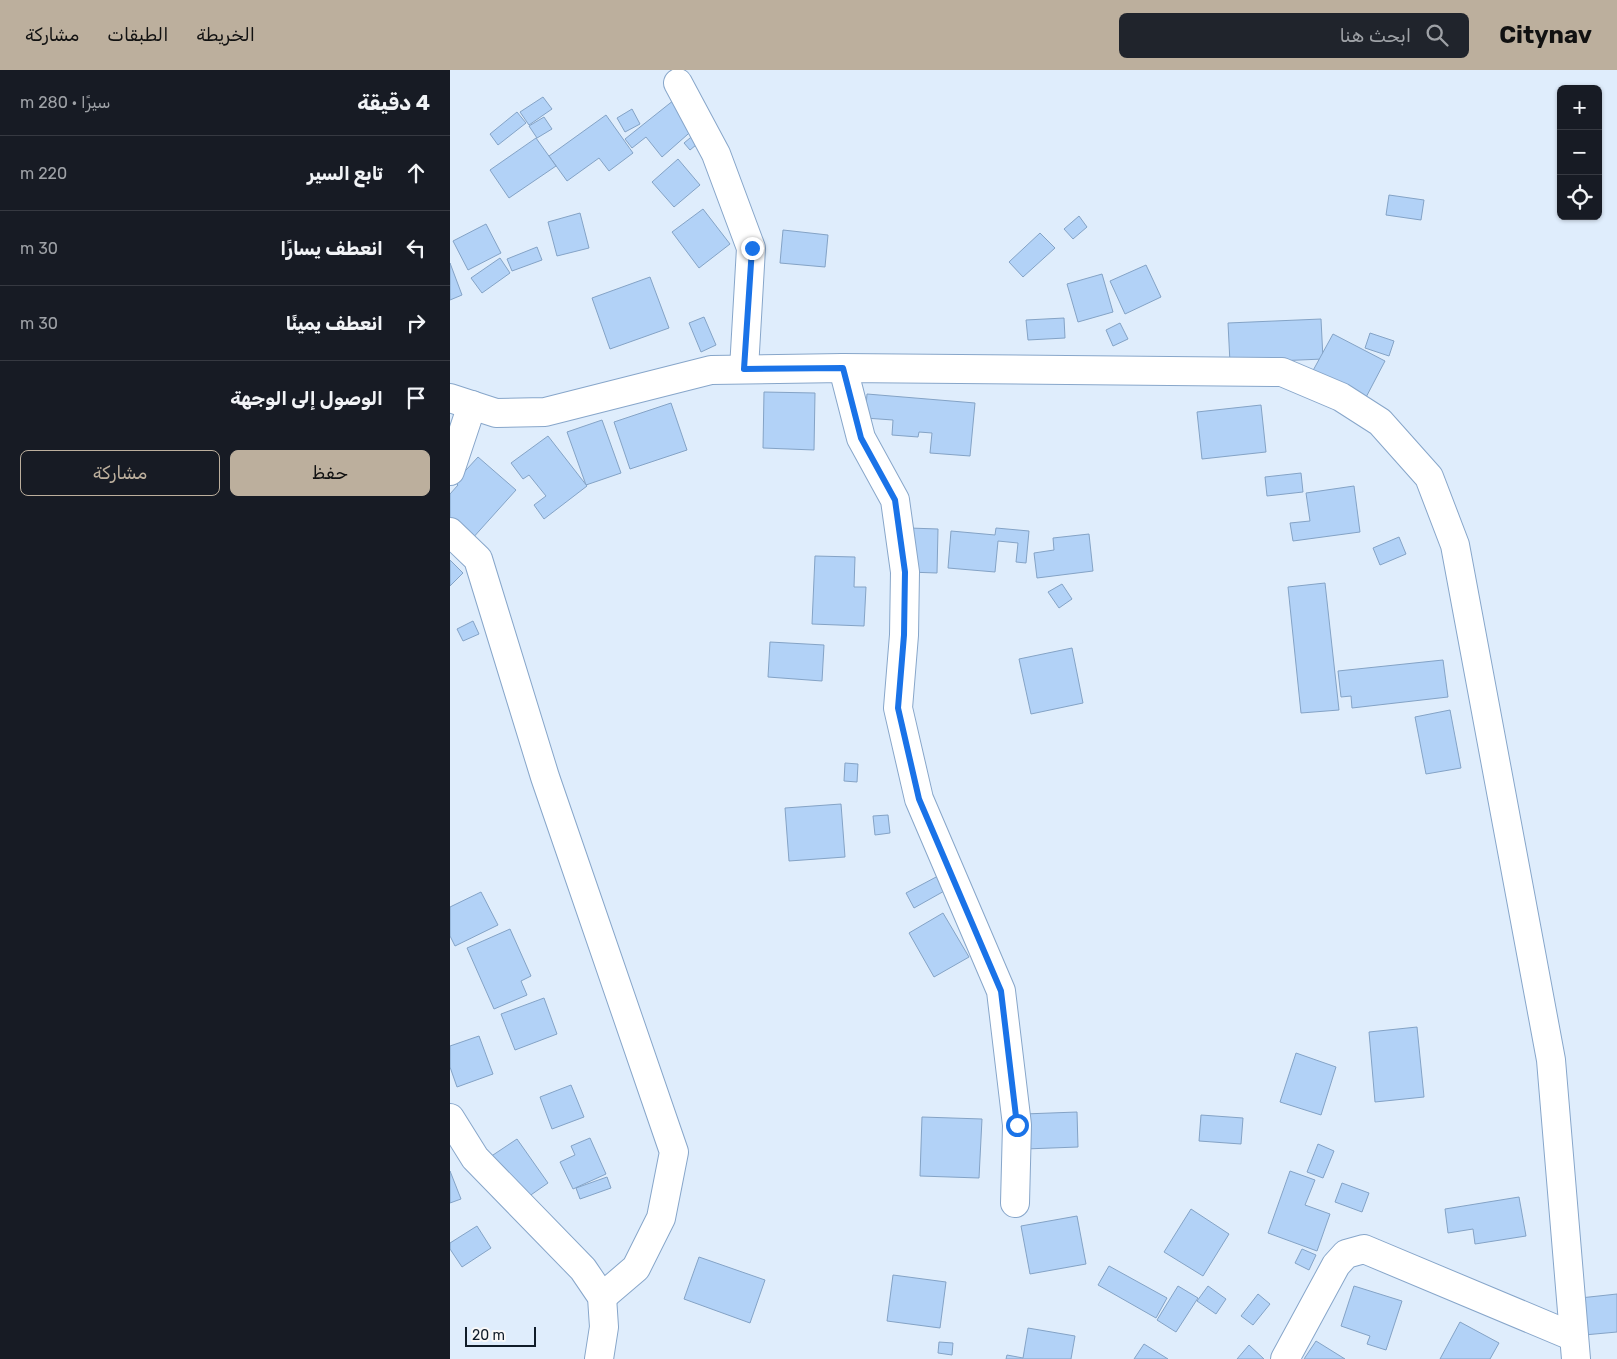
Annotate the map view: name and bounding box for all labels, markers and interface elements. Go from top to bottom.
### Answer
search box [1119,13,1469,58]
icon: search [1423,21,1451,49]
text: Citynav [1499,21,1592,49]
text: مشاركة [25,24,79,46]
text: الطبقات [107,24,168,46]
text: الخريطة [196,24,255,46]
text: ابحث هنا [1340,24,1411,47]
map controls [1557,85,1602,220]
button: + [1557,85,1602,130]
text: 4 دقيقة [357,90,430,115]
text: سيرًا · 280 m [20,93,111,112]
button: − [1557,130,1602,175]
icon: ahead [402,159,430,187]
text: تابع السير [307,162,383,185]
text: 220 m [20,164,67,183]
button: locate [1557,175,1602,220]
icon: left [402,234,430,262]
text: انعطف يسارًا [280,237,383,260]
route end [741,237,764,260]
text: 30 m [20,239,58,258]
icon: right [402,309,430,337]
text: انعطف يمينًا [286,312,383,335]
text: 30 m [20,314,58,333]
icon: arrive [402,384,430,412]
text: الوصول إلى الوجهة [230,387,383,410]
button: مشاركة [20,450,220,496]
button: حفظ [230,450,430,496]
route start [1006,1114,1029,1137]
scale bar [465,1324,536,1347]
text: 20 m [472,1327,505,1344]

